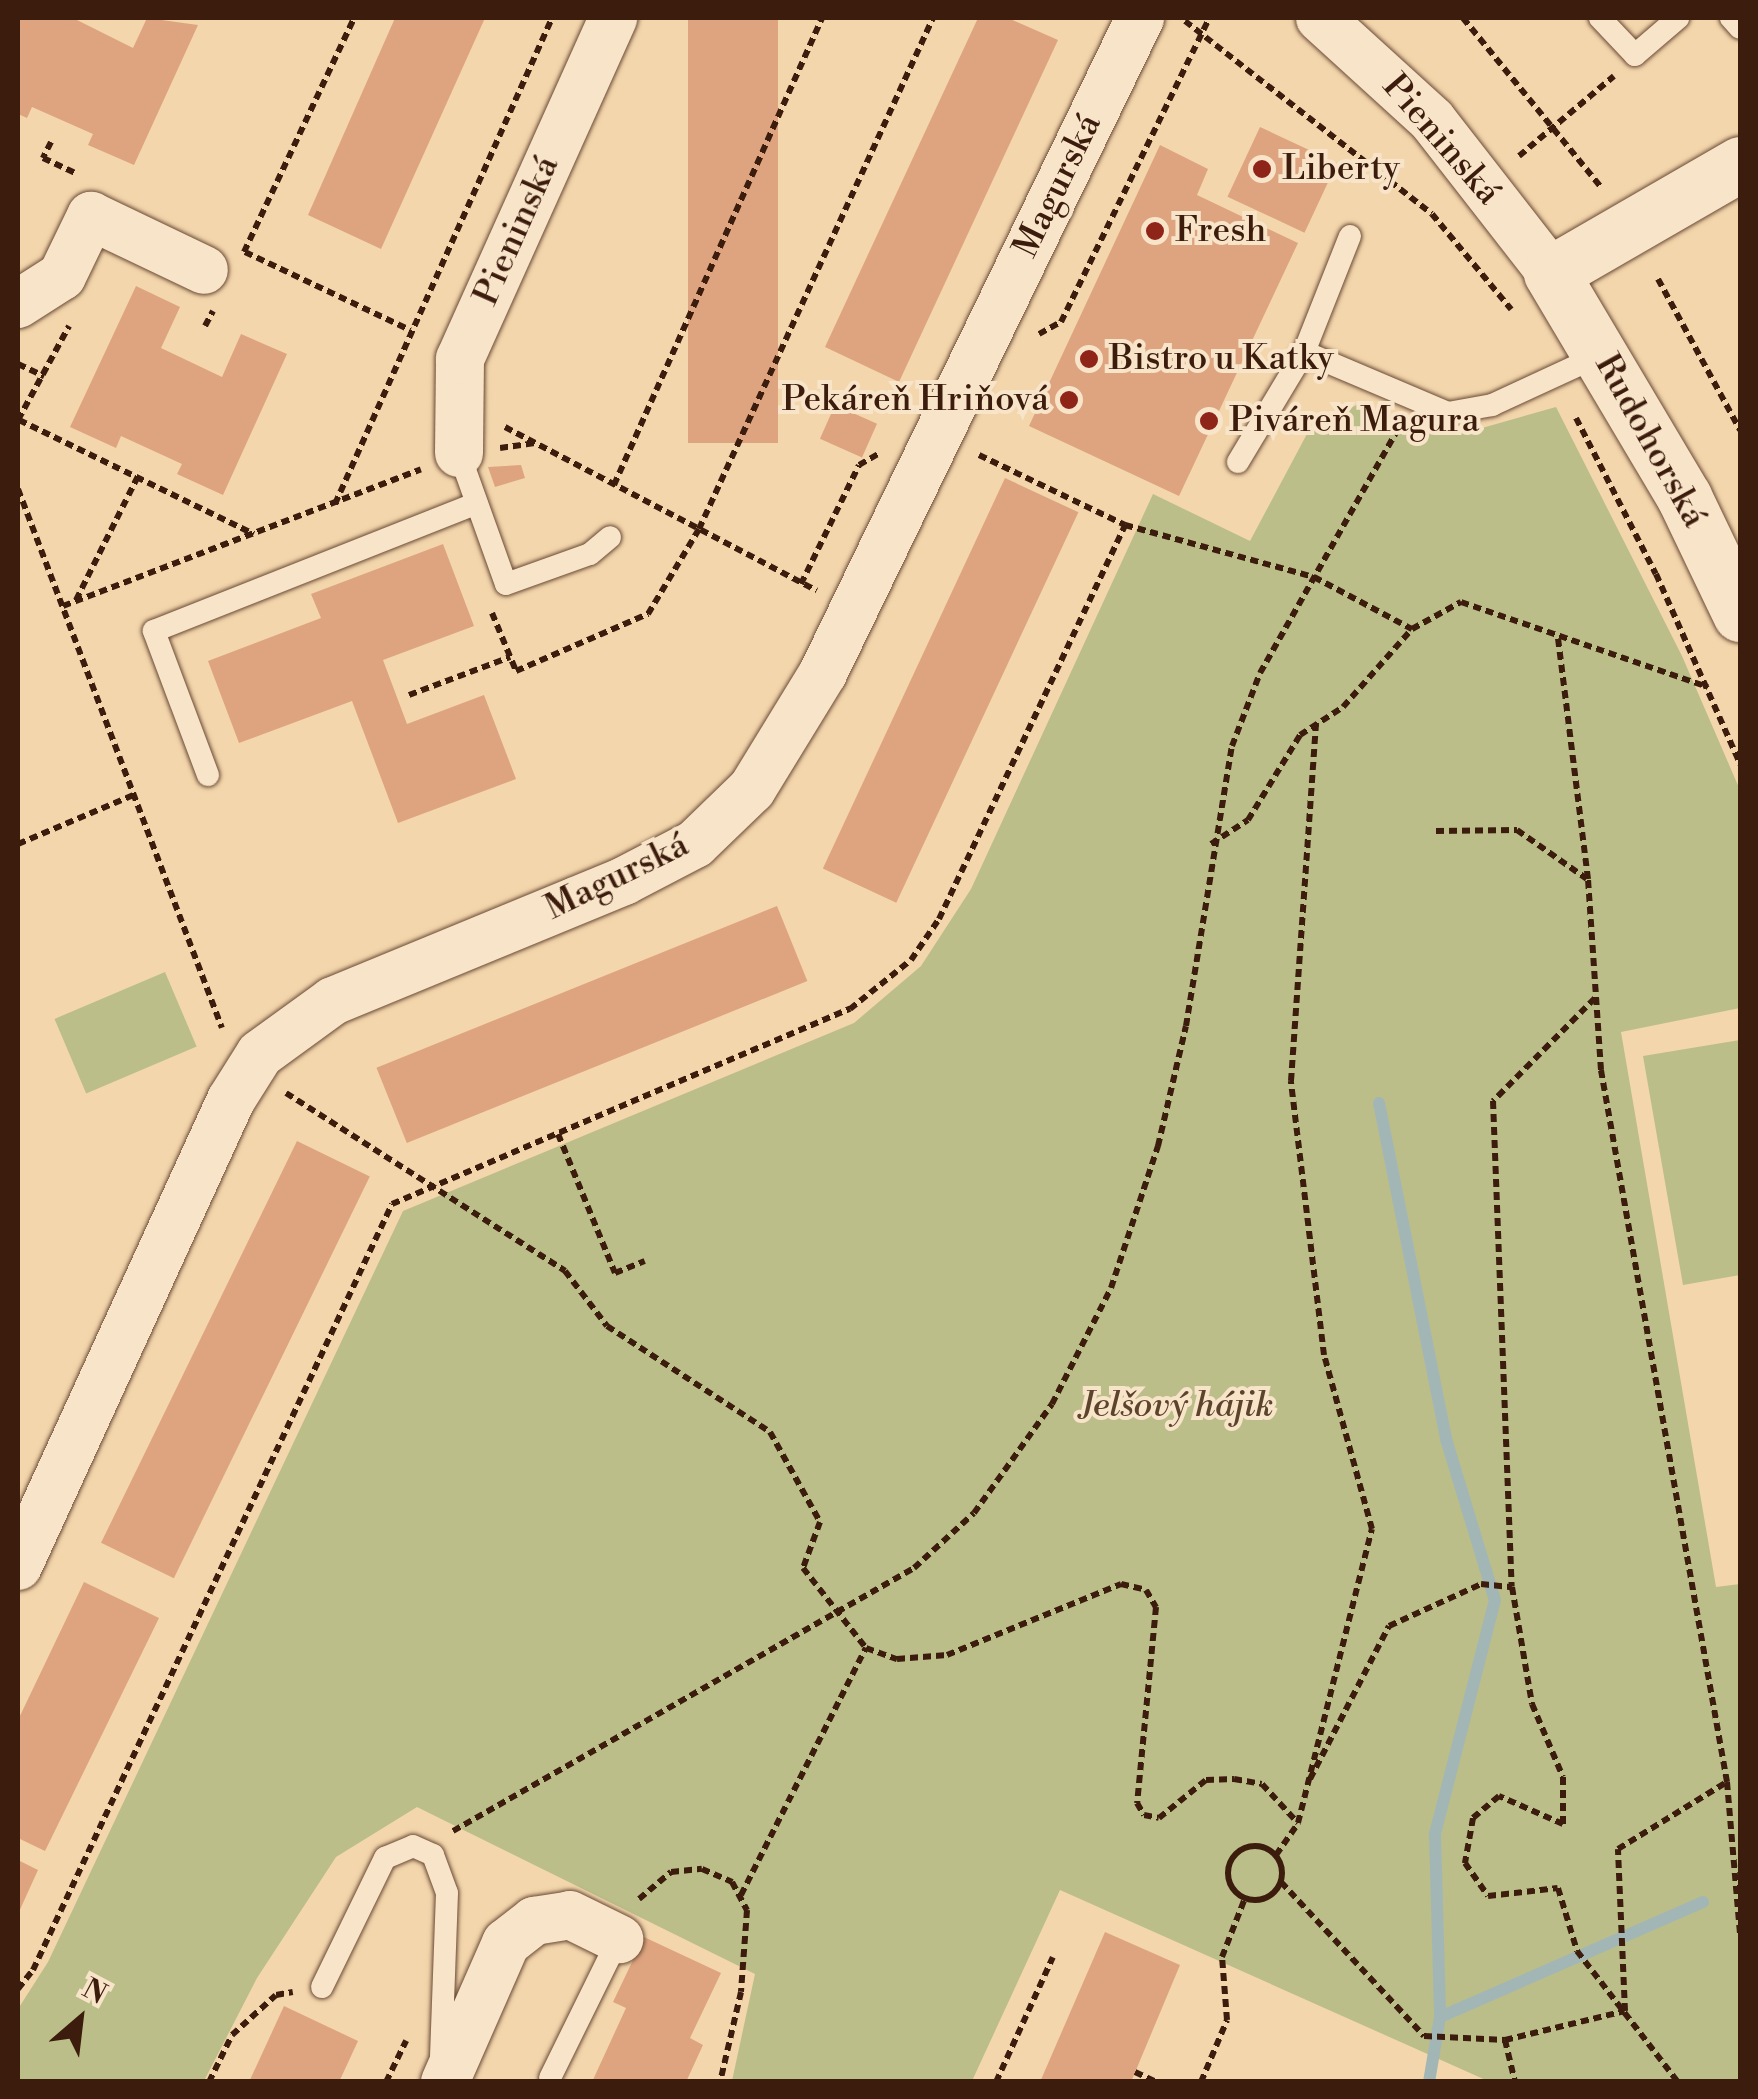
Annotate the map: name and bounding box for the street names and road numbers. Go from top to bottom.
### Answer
street label: Pieninská [1373,66,1509,214]
street label: Magurská [1005,107,1111,265]
street label: Pieninská [466,150,568,312]
street label: Rudohorská [1585,347,1715,535]
street label: Magurská [538,824,696,930]

